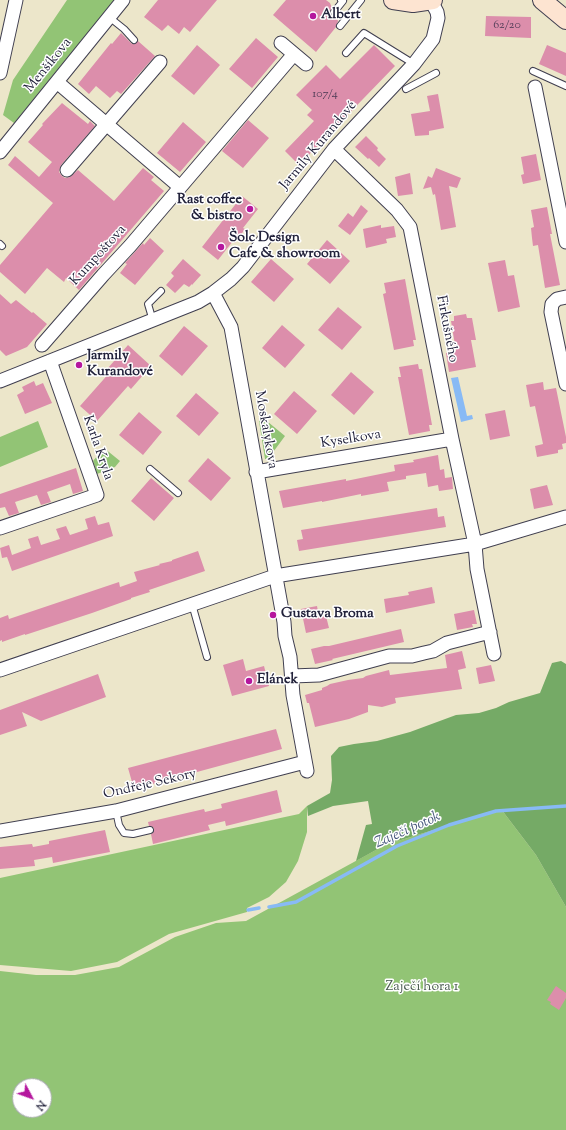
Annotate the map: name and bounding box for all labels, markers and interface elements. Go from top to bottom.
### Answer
place label: Albert [321,8,361,24]
marker: Albert [308,11,318,21]
house number: 62/20 [493,19,521,33]
street label: Menšíkova [22,35,76,97]
house number: 107/4 [312,88,338,102]
street label: Jarmily Kurandové [277,98,361,194]
place label: Rast coffee & bistro [177,193,242,226]
marker: Rast coffee & bistro [245,204,255,214]
street label: Kumpoštova [67,222,131,290]
place label: Šolc Design Cafe & showroom [229,231,340,264]
marker: Šolc Design Cafe & showroom [216,242,226,252]
street label: Firkušného [431,294,461,364]
place label: Jarmily Kurandové [87,349,153,382]
marker: Jarmily Kurandové [74,360,84,370]
street label: Moskalykova [250,390,280,470]
street label: Karla Kryla [78,413,116,483]
street label: Kyselkova [320,427,382,453]
place label: Gustava Broma [281,607,374,623]
marker: Gustava Broma [268,610,278,620]
place label: Elánek [257,673,298,689]
marker: Elánek [244,676,254,686]
street label: Ondřeje Sekory [102,766,198,804]
water label: Zaječí potok [372,809,444,853]
park label: Zaječí hora 1 [385,980,459,996]
north arrow [12,1078,52,1118]
text: N [31,1097,49,1114]

